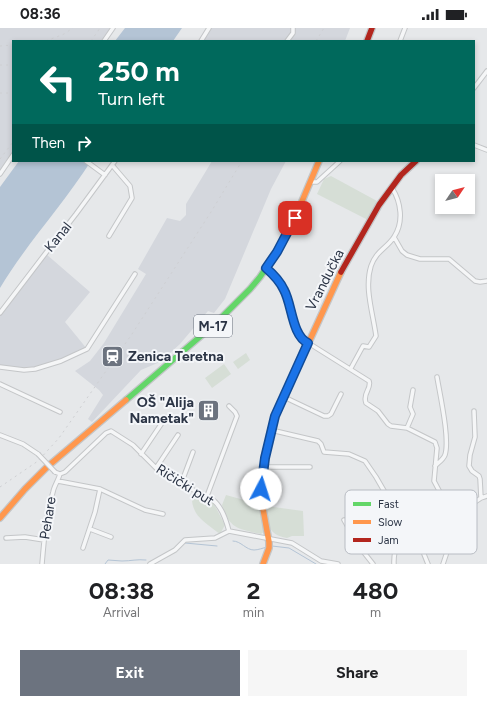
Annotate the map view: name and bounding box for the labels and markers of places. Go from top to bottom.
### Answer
pin [278,201,312,235]
station icon: Zenica Teretna [100,343,126,369]
place label: Zenica Teretna [128,348,224,365]
place label: OŠ "Alija Nametak" [129,394,194,427]
building icon: OŠ "Alija Nametak" [196,397,222,423]

